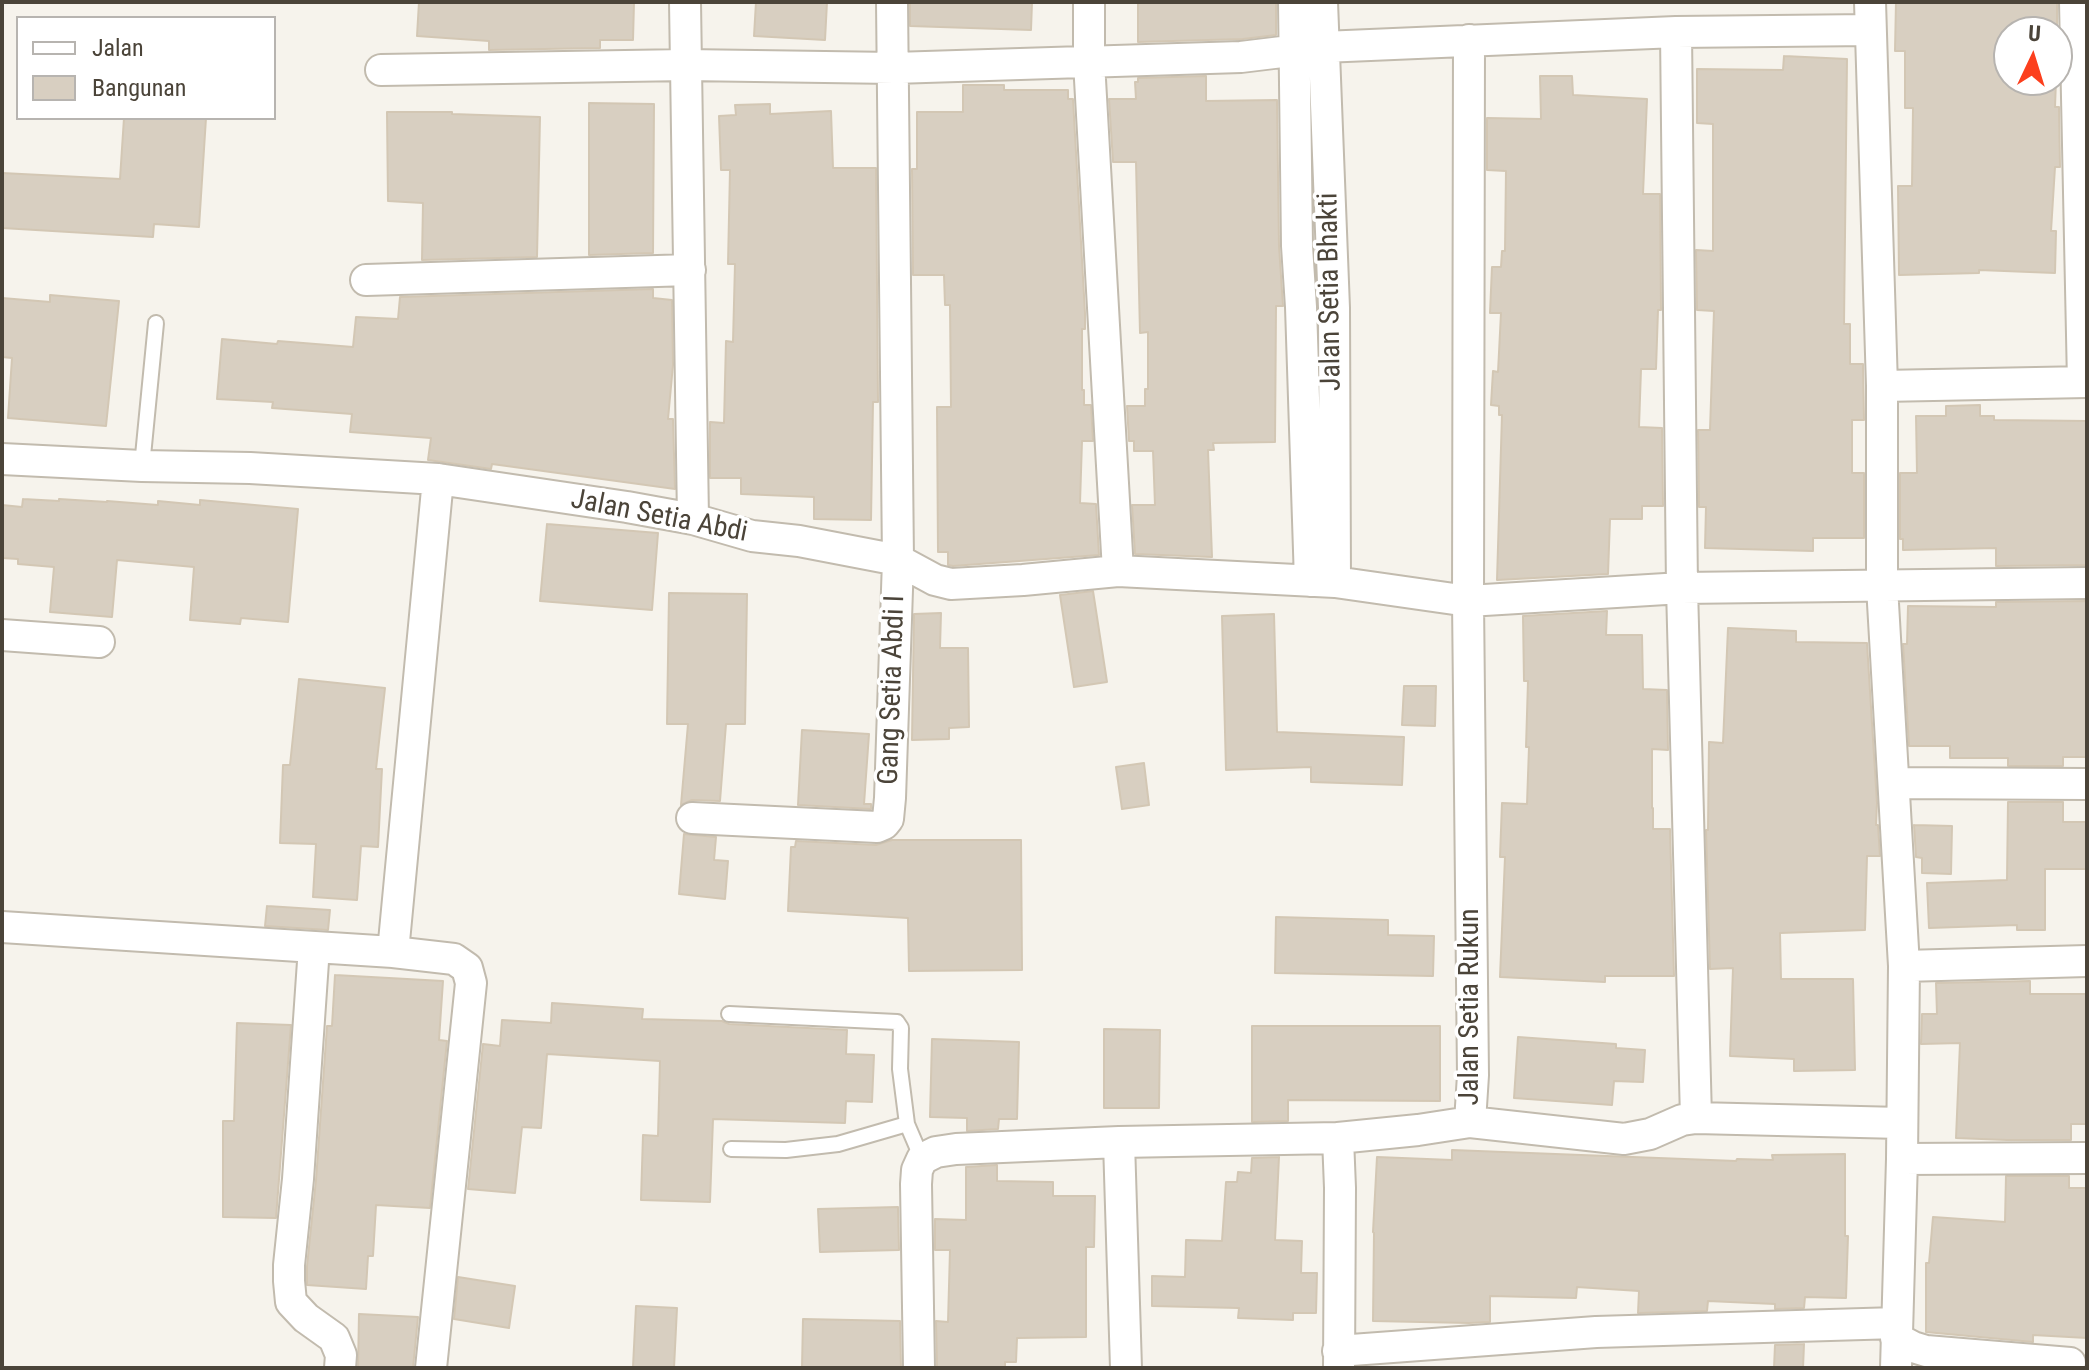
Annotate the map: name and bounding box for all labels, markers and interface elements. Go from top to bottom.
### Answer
legend [16,16,276,120]
north arrow [1993,16,2073,96]
text: U [2027,21,2042,46]
text: Jalan [92,34,144,62]
text: Bangunan [92,74,186,102]
street label: Jalan Setia Bhakti [1312,192,1350,392]
street label: Jalan Setia Abdi [568,483,750,551]
street label: Gang Setia Abdi I [873,595,913,785]
street label: Jalan Setia Rukun [1454,908,1488,1106]

